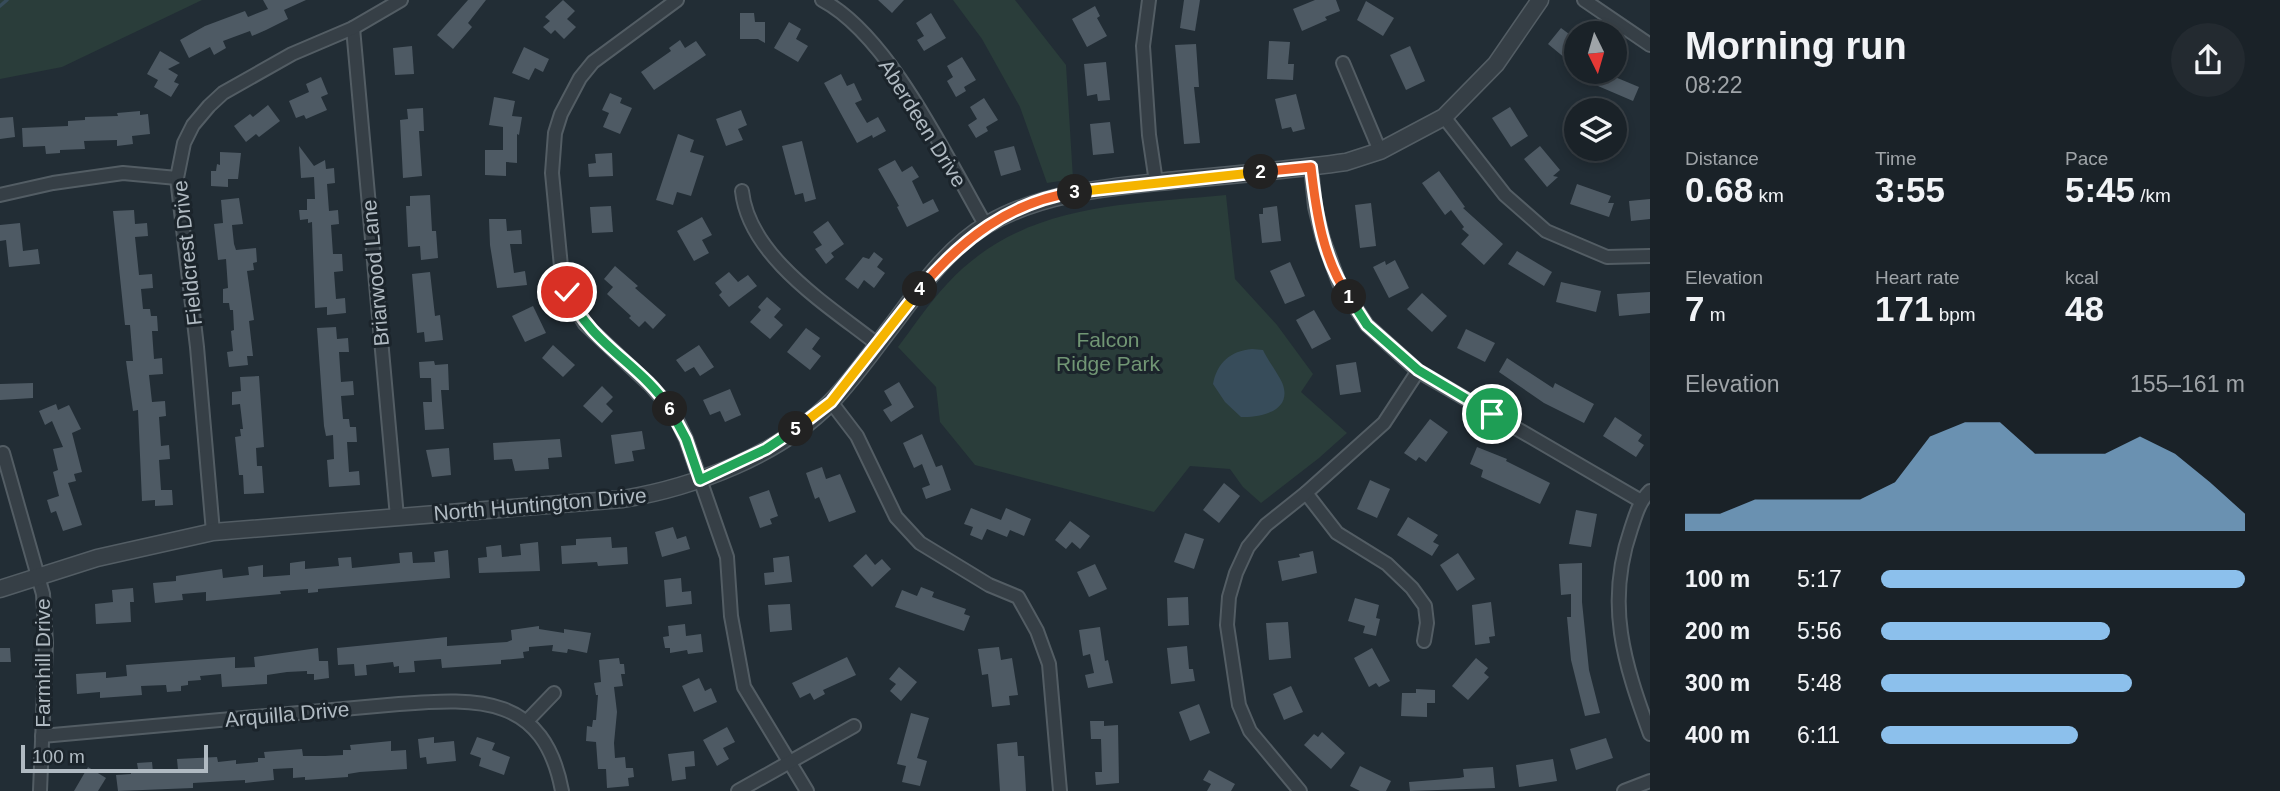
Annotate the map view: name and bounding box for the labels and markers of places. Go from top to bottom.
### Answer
pin: 2 [1244,154,1278,190]
pin: 3 [1058,174,1092,210]
pin [537,262,597,322]
pin: 4 [902,272,937,306]
pin: 1 [1332,280,1366,314]
pin [1462,384,1522,444]
pin: 6 [652,392,688,426]
pin: 5 [778,412,814,446]

